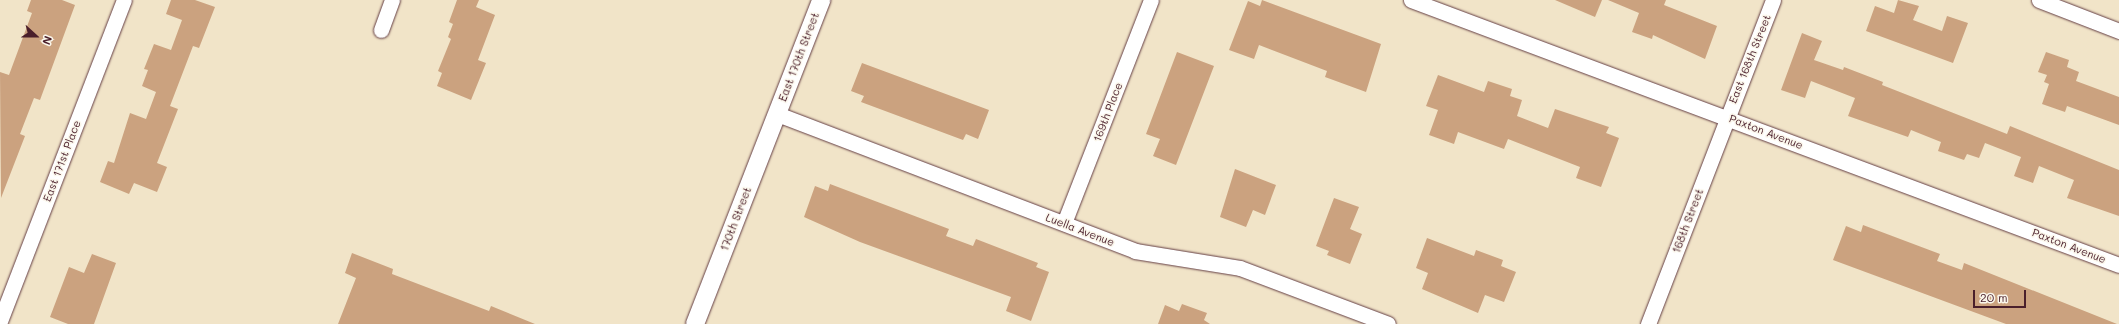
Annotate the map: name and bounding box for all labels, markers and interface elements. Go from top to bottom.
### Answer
street label: East 170th Street [776,11,822,103]
street label: East 168th Street [1726,13,1774,105]
north arrow [16,16,56,56]
text: N [39,34,56,47]
street label: 169th Place [1091,81,1125,143]
street label: Paxton Avenue [1727,112,1805,152]
street label: East 171st Place [40,118,84,204]
street label: 170th Street [718,185,754,253]
street label: 168th Street [1670,187,1706,255]
street label: Luella Avenue [1044,211,1116,249]
street label: Paxton Avenue [2030,226,2108,266]
scale bar [1975,282,2028,308]
text: 20 m [1980,289,2008,305]

